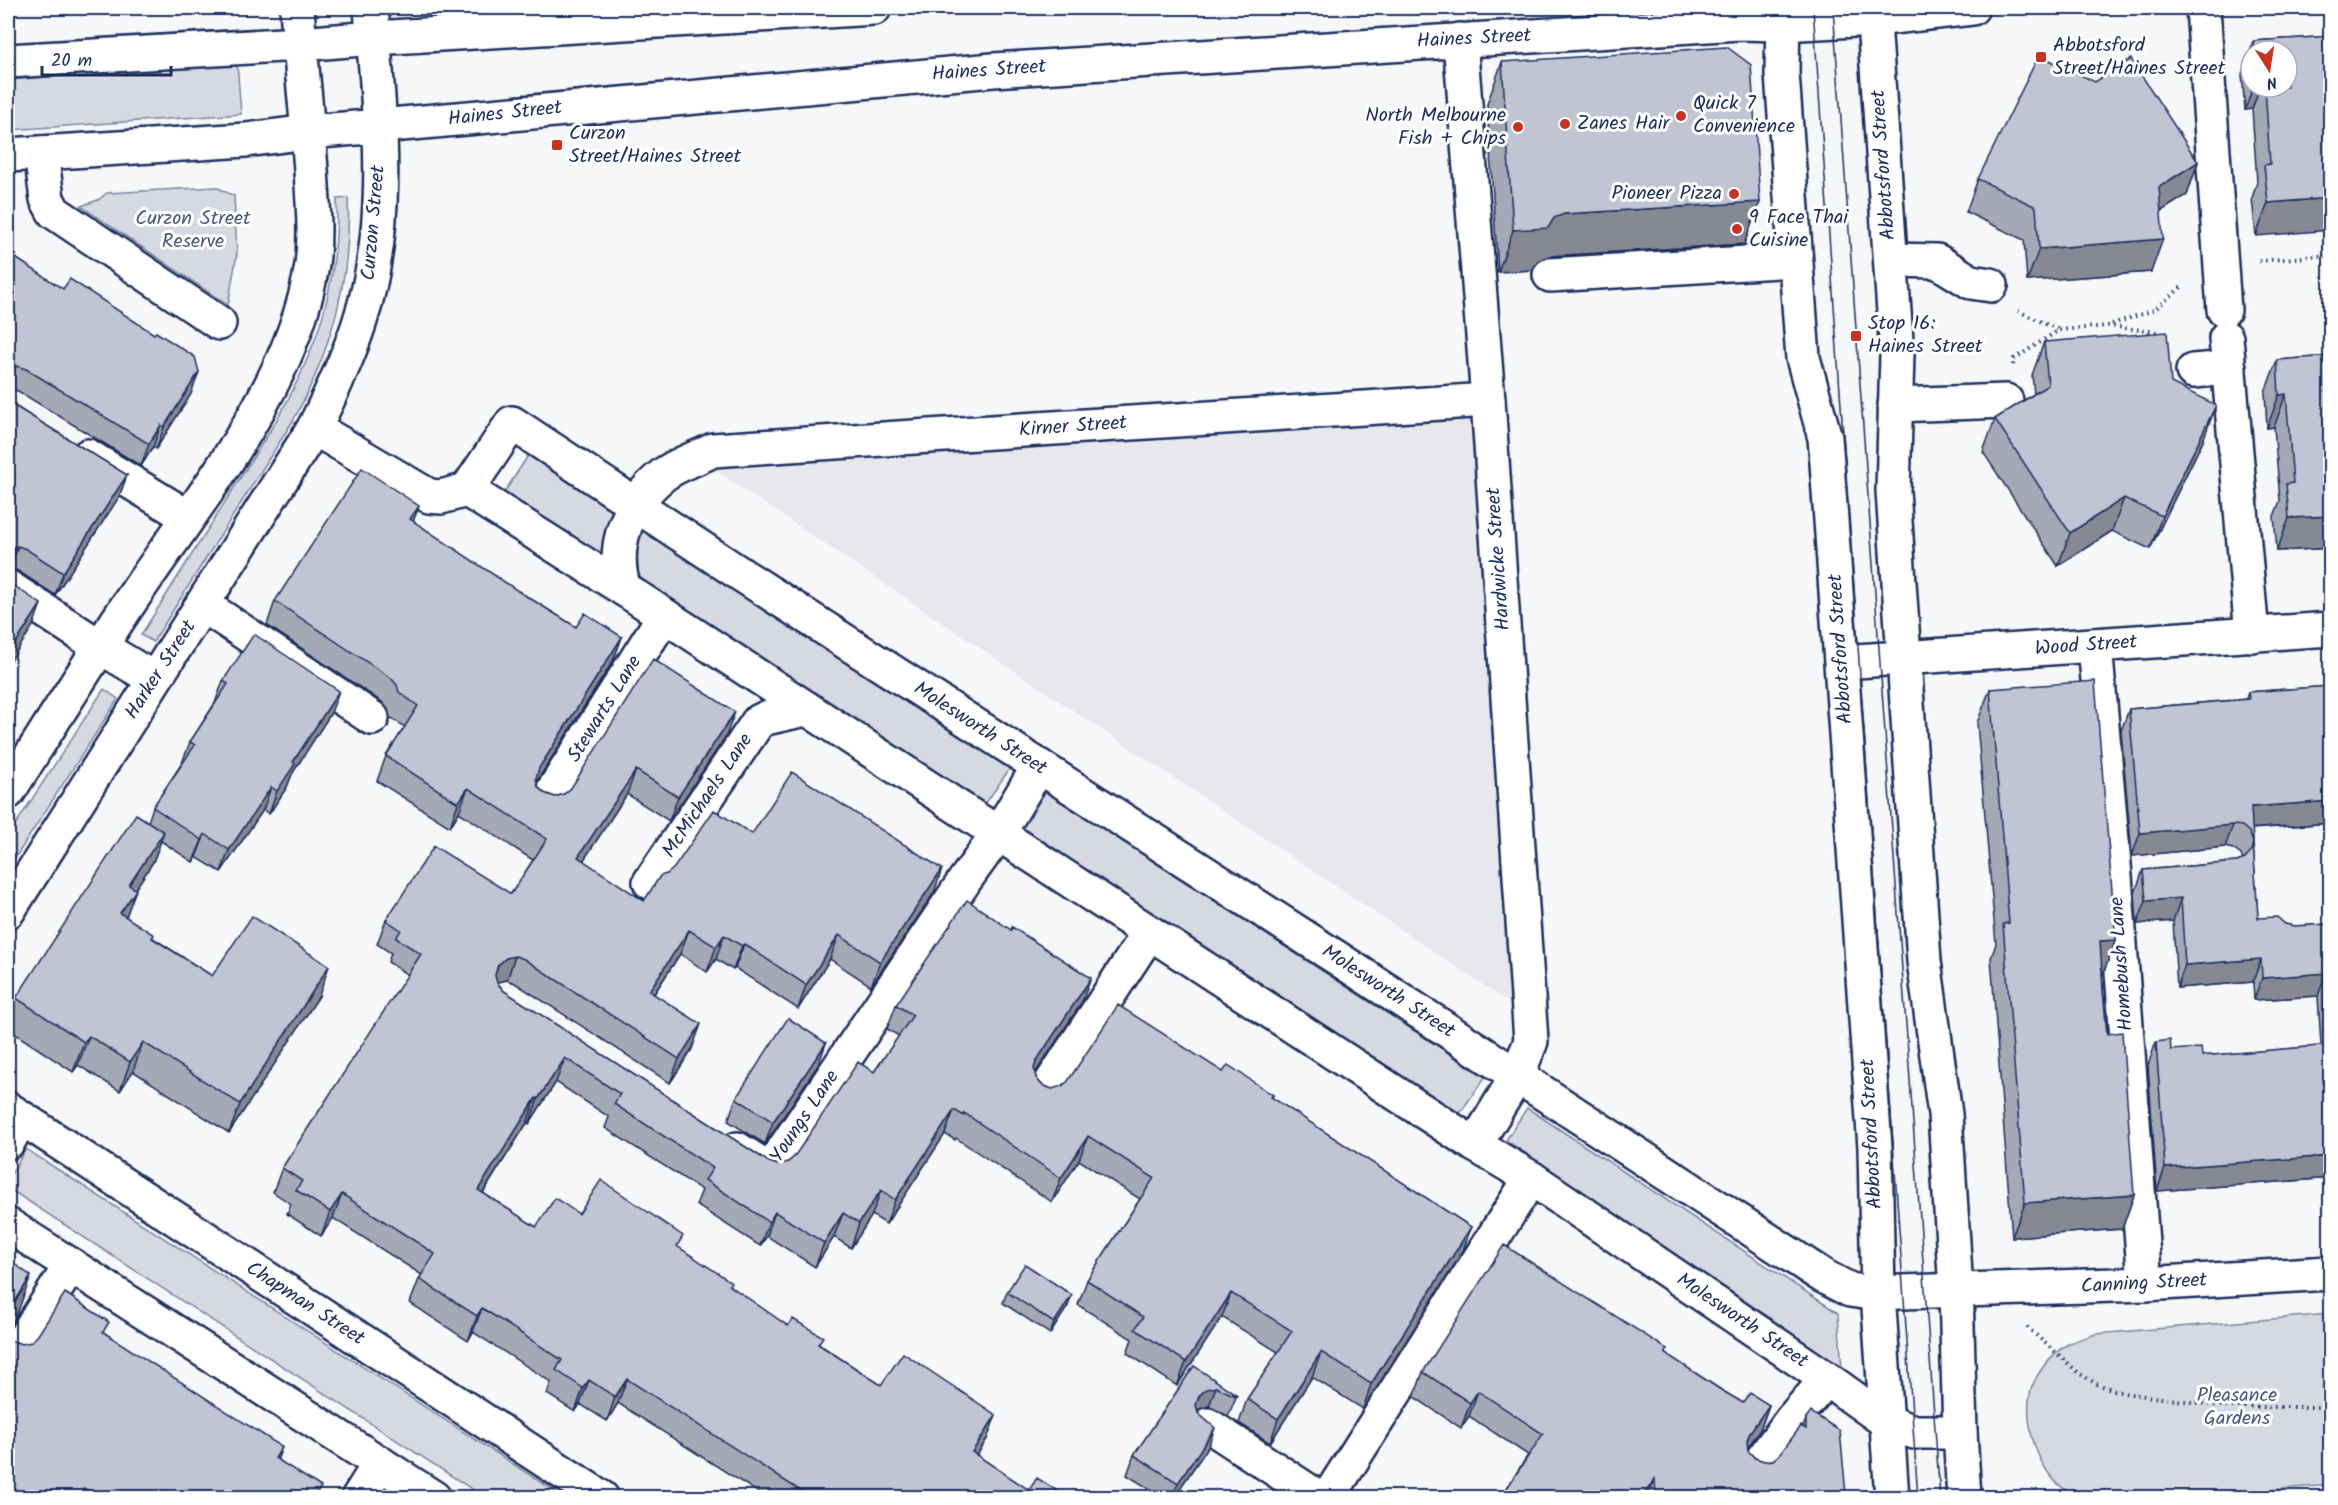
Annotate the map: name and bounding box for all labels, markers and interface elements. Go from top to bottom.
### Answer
street label: Haines Street [1416,20,1532,58]
place label: Abbotsford Street/Haines Street [2053,30,2226,85]
scale bar [42,39,171,77]
north arrow [2239,39,2299,99]
text: 20 m [51,47,92,76]
marker: Abbotsford Street/Haines Street [2034,50,2048,64]
street label: Haines Street [931,51,1047,91]
text: N [2264,69,2279,95]
place label: Quick 7 Convenience [1693,88,1795,143]
street label: Abbotsford Street [1863,89,1905,241]
street label: Haines Street [446,92,564,136]
place label: North Melbourne Fish + Chips [1365,100,1506,155]
place label: Zanes Hair [1577,108,1671,140]
marker: Quick 7 Convenience [1674,109,1688,123]
marker: Zanes Hair [1558,117,1572,131]
place label: Curzon Street/Haines Street [569,118,742,173]
marker: North Melbourne Fish + Chips [1511,120,1525,134]
marker: Curzon Street/Haines Street [550,138,564,152]
street label: Curzon Street [353,164,395,282]
place label: Pioneer Pizza [1611,178,1722,210]
marker: Pioneer Pizza [1727,187,1741,201]
place label: 9 Face Thai Cuisine [1749,202,1849,257]
park label: Curzon Street Reserve [135,203,251,258]
marker: 9 Face Thai Cuisine [1730,222,1744,236]
place label: Stop 16: Haines Street [1868,308,1983,363]
marker: Stop 16: Haines Street [1849,329,1863,343]
street label: Kirner Street [1018,407,1128,447]
street label: Hardwicke Street [1478,486,1520,632]
street label: Abbotsford Street [1820,573,1862,725]
street label: Harker Street [117,614,205,726]
street label: Wood Street [2034,626,2138,666]
street label: Stewarts Lane [559,649,651,769]
street label: Molesworth Street [907,674,1053,784]
street label: McMichaels Lane [654,727,762,865]
street label: Homebush Lane [2101,896,2143,1032]
street label: Molesworth Street [1315,937,1461,1047]
street label: Abbotsford Street [1852,1058,1892,1210]
street label: Youngs Lane [762,1064,848,1170]
street label: Chapman Street [239,1253,371,1355]
street label: Molesworth Street [1669,1265,1815,1377]
street label: Canning Street [2080,1265,2208,1303]
park label: Pleasance Gardens [2197,1380,2277,1435]

